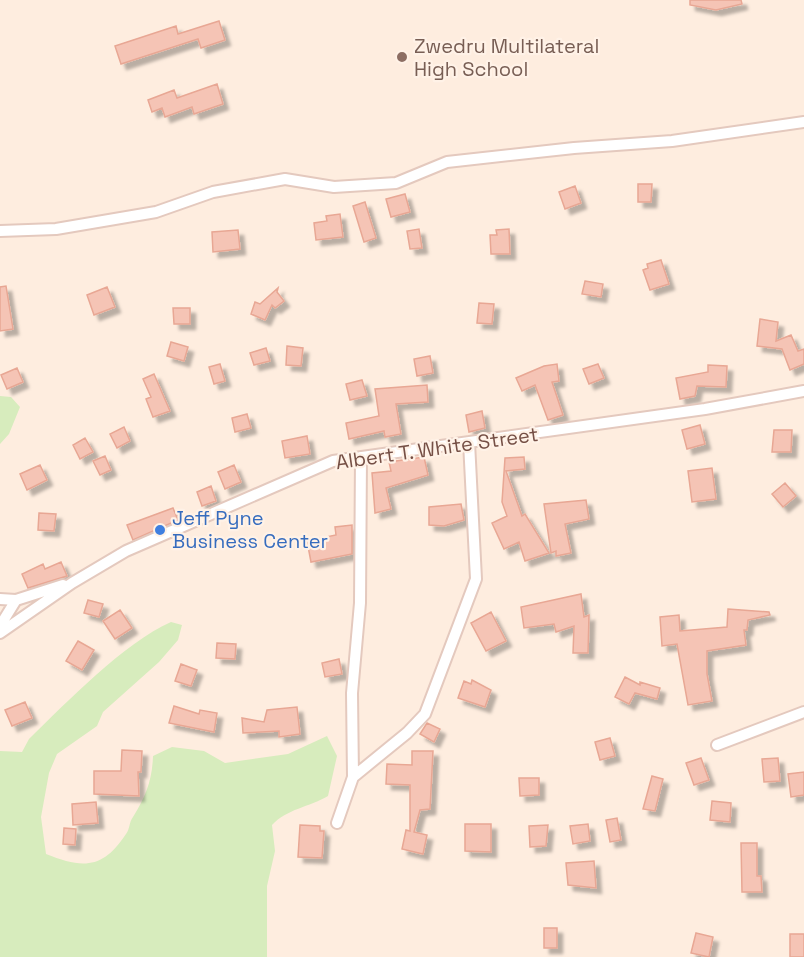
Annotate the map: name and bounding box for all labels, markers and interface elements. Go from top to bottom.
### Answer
place label: Zwedru Multilateral High School [414,33,599,82]
marker: Zwedru Multilateral High School [395,50,409,64]
street label: Albert T. White Street [334,421,540,475]
place label: Jeff Pyne Business Center [172,505,328,554]
marker: Jeff Pyne Business Center [153,523,167,537]

